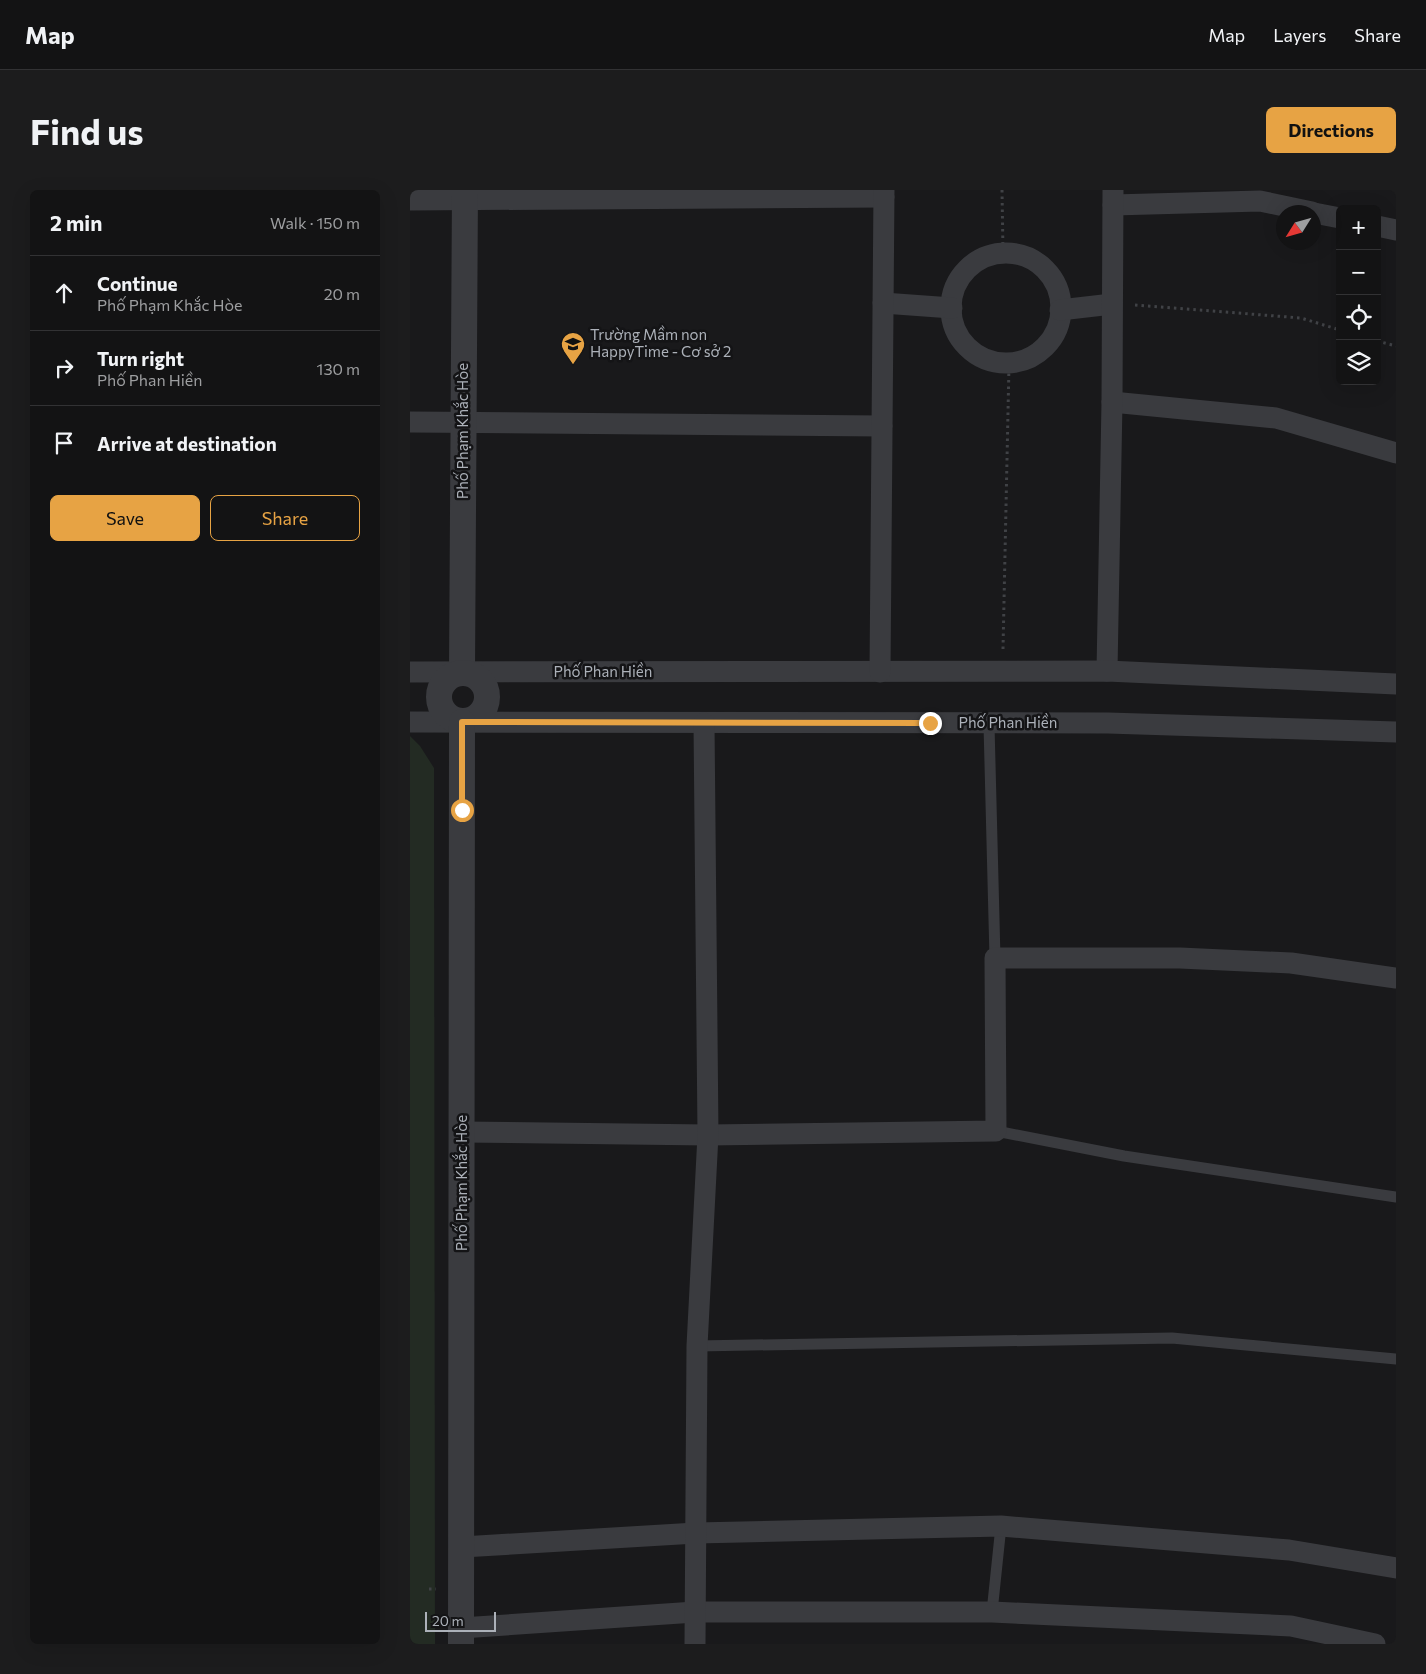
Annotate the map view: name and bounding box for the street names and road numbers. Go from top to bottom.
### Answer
street label: Phố Phạm Khắc Hòe [453,363,471,499]
street label: Phố Phan Hiền [554,662,652,680]
street label: Phố Phan Hiền [959,713,1057,731]
street label: Phố Phạm Khắc Hòe [452,1115,470,1251]

